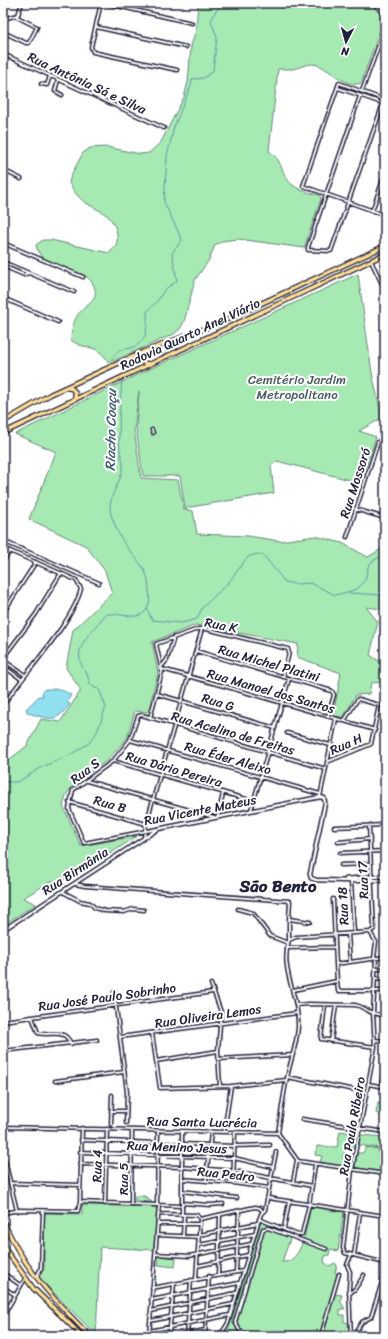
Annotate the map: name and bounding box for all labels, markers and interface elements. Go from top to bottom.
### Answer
north arrow [326,22,366,62]
text: N [340,42,351,61]
street label: Rua Antônia Sá e Silva [24,45,151,121]
street label: Rodovia Quarto Anel Viário [116,291,264,377]
park label: Cemitério Jardim Metropolitano [248,368,346,406]
water label: Riacho Coaçu [98,387,124,471]
street label: Rua Mossoró [333,444,377,521]
street label: Rua K [203,611,240,640]
street label: Rua Michel Platini [216,638,323,689]
street label: Rua Manoel dos Santos [204,662,339,721]
street label: Rua G [199,686,237,718]
street label: Rua Acelino de Freitas [169,704,298,762]
street label: Rua H [326,726,367,761]
street label: Rua Éder Aleixo [182,735,275,782]
street label: Rua Dário Pereira [123,744,225,794]
street label: Rua S [65,752,105,790]
street label: Rua B [91,788,129,820]
street label: Rua Vicente Mateus [142,788,258,832]
street label: Rua Birmânia [37,840,113,901]
street label: Rua 17 [351,859,375,899]
district label: São Bento [239,871,317,901]
street label: Rua 18 [331,886,355,926]
street label: Rua José Paulo Sobrinho [37,976,178,1018]
street label: Rua Oliveira Lemos [153,997,263,1035]
street label: Rua Paulo Ribeiro [332,1074,372,1177]
street label: Rua Santa Lucrécia [147,1110,258,1134]
street label: Rua Menino Jesus [126,1134,229,1160]
street label: Rua 4 [85,1149,109,1183]
street label: Rua Pedro [196,1160,256,1188]
street label: Rua 5 [112,1163,135,1195]

